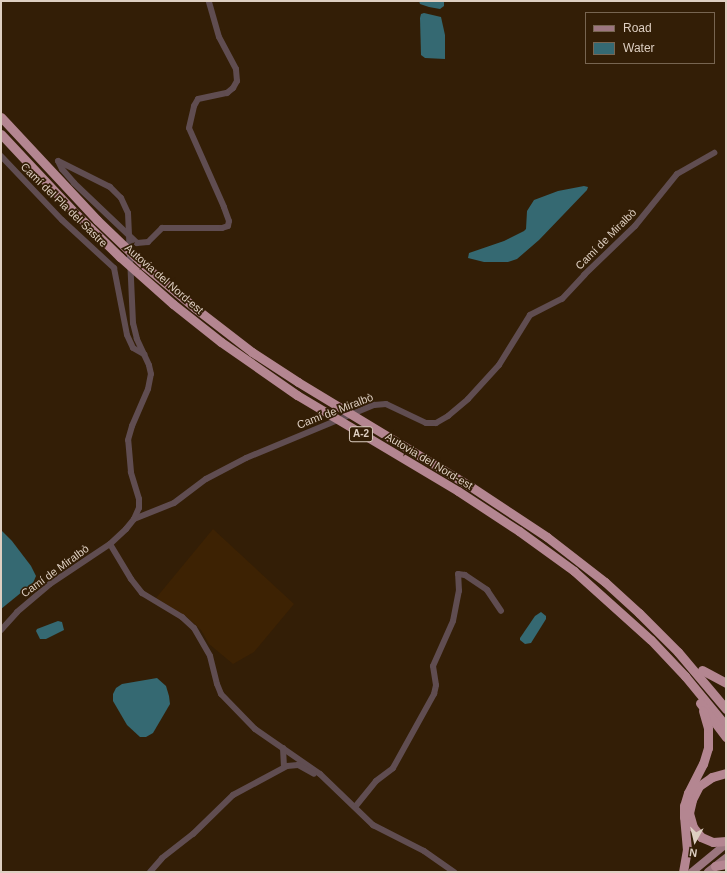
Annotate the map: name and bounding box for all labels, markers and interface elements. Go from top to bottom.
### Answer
legend [585,12,715,64]
text: Road [623,21,652,35]
text: Water [623,41,655,55]
street label: Camí del Pla del Sastre [18,160,110,250]
street label: Camí de Miralbò [573,206,639,272]
street label: Autovia del Nord-est [122,241,206,317]
street label: Camí de Miralbò [295,390,375,432]
road number: A-2 [348,426,374,442]
street label: Autovia del Nord-est [383,430,475,492]
street label: Camí de Miralbò [18,542,92,600]
north arrow [675,821,715,861]
text: N [689,846,698,859]

